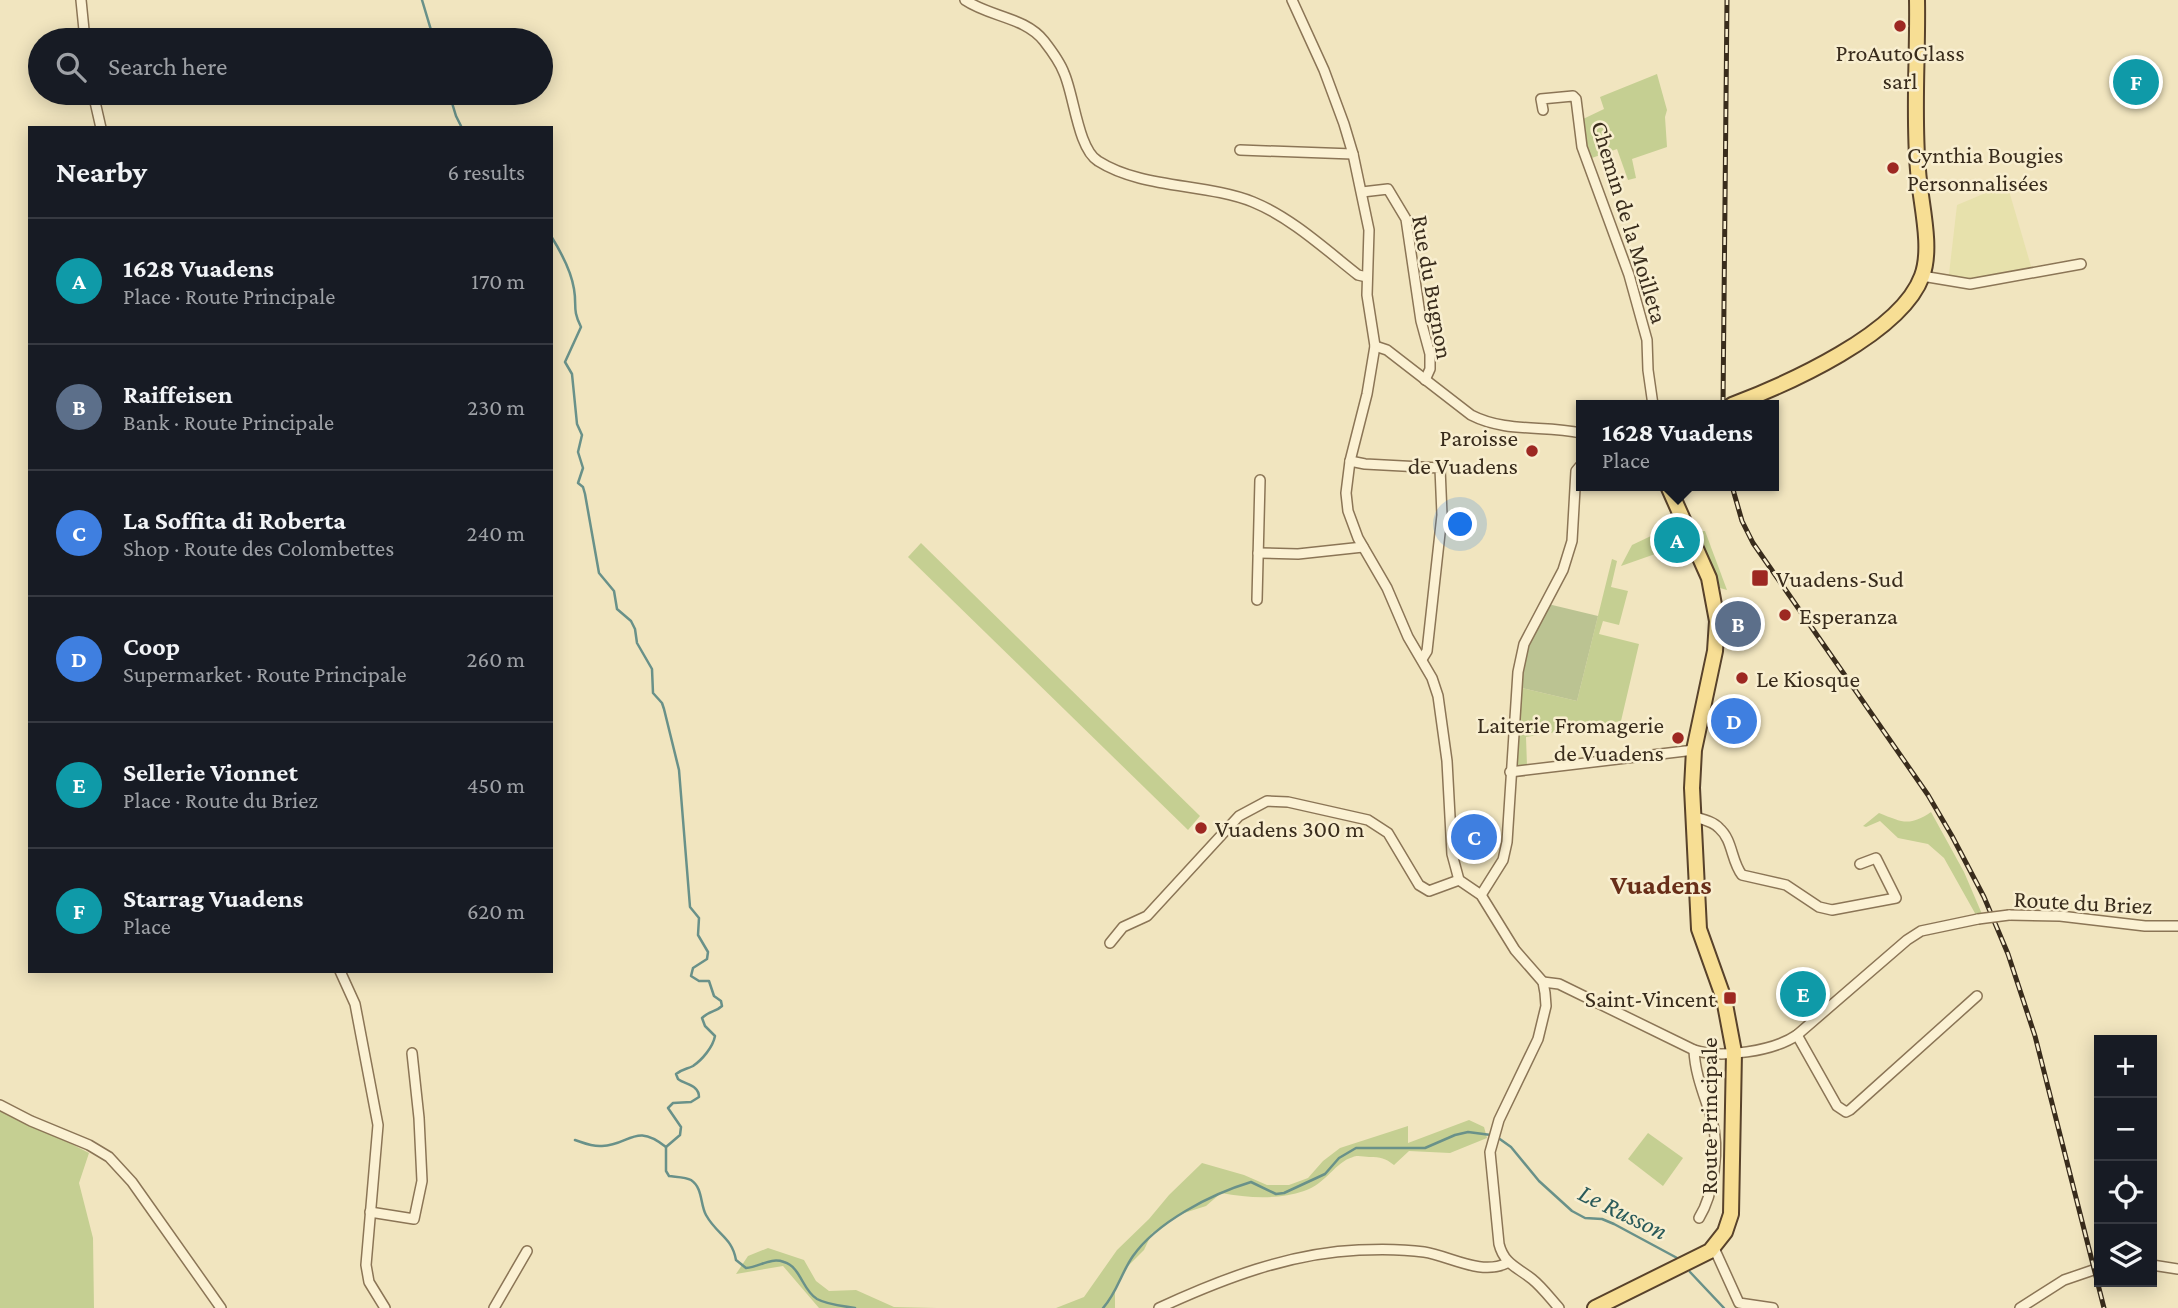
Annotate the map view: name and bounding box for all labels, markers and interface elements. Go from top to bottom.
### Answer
marker: ProAutoGlass sarl [1892,18,1908,34]
search box [28,28,553,105]
place label: ProAutoGlass sarl [1835,39,1965,94]
icon: search [52,48,90,86]
text: Search here [108,52,227,81]
pin: F [2113,56,2159,108]
street label: Chemin de la Moilleta [1586,117,1674,327]
place label: Cynthia Bougies Personnalisées [1907,141,2063,196]
text: Nearby [56,155,147,188]
text: 6 results [448,159,525,185]
marker: Cynthia Bougies Personnalisées [1885,160,1901,176]
street label: Rue du Bugnon [1407,213,1459,361]
text: 1628 Vuadens [123,254,274,283]
text: A [72,268,86,294]
text: 170 m [471,268,525,294]
text: Place · Route Principale [123,283,335,309]
text: Raiffeisen [123,380,233,409]
text: B [72,394,86,420]
text: 230 m [467,394,525,420]
popup [1576,400,1779,491]
text: Bank · Route Principale [123,409,334,435]
text: 1628 Vuadens [1602,418,1753,447]
place label: Paroisse de Vuadens [1408,424,1518,479]
marker: Paroisse de Vuadens [1524,443,1540,459]
text: Place [1602,447,1650,473]
text: La Soffita di Roberta [123,506,346,535]
your location [1443,507,1477,541]
pin: A [1654,514,1700,566]
text: C [72,520,86,546]
text: 240 m [466,520,525,546]
text: Shop · Route des Colombettes [123,535,394,561]
place label: Vuadens-Sud [1776,565,1904,592]
marker: Vuadens-Sud [1750,568,1770,588]
pin: B [1715,598,1761,650]
place label: Esperanza [1799,602,1898,629]
marker: Esperanza [1777,607,1793,623]
text: Coop [123,632,180,661]
text: D [71,646,87,672]
text: 260 m [467,646,525,672]
text: Supermarket · Route Principale [123,661,407,687]
place label: Le Kiosque [1756,665,1860,692]
marker: Le Kiosque [1734,670,1750,686]
pin: D [1711,695,1757,747]
place label: Laiterie Fromagerie de Vuadens [1477,711,1664,766]
marker: Laiterie Fromagerie de Vuadens [1670,730,1686,746]
text: Sellerie Vionnet [123,758,298,787]
text: E [72,772,86,798]
text: 450 m [467,772,525,798]
text: Place · Route du Briez [123,787,318,813]
pin: C [1451,811,1497,863]
place label: Vuadens 300 m [1215,815,1364,842]
marker: Vuadens 300 m [1193,820,1209,836]
district label: Vuadens [1609,869,1712,900]
text: Starrag Vuadens [123,884,303,913]
street label: Route du Briez [2013,885,2153,919]
text: F [73,898,85,924]
text: 620 m [467,898,525,924]
text: Place [123,913,171,939]
pin: E [1780,968,1826,1020]
place label: Saint-Vincent [1585,985,1717,1012]
marker: Saint-Vincent [1722,990,1738,1006]
map controls [2094,1035,2157,1287]
button: + [2094,1035,2157,1098]
street label: Route Principale [1695,1037,1722,1195]
button: − [2094,1098,2157,1161]
button: locate [2094,1161,2157,1224]
water label: Le Russon [1574,1178,1672,1246]
button: layers [2094,1224,2157,1287]

